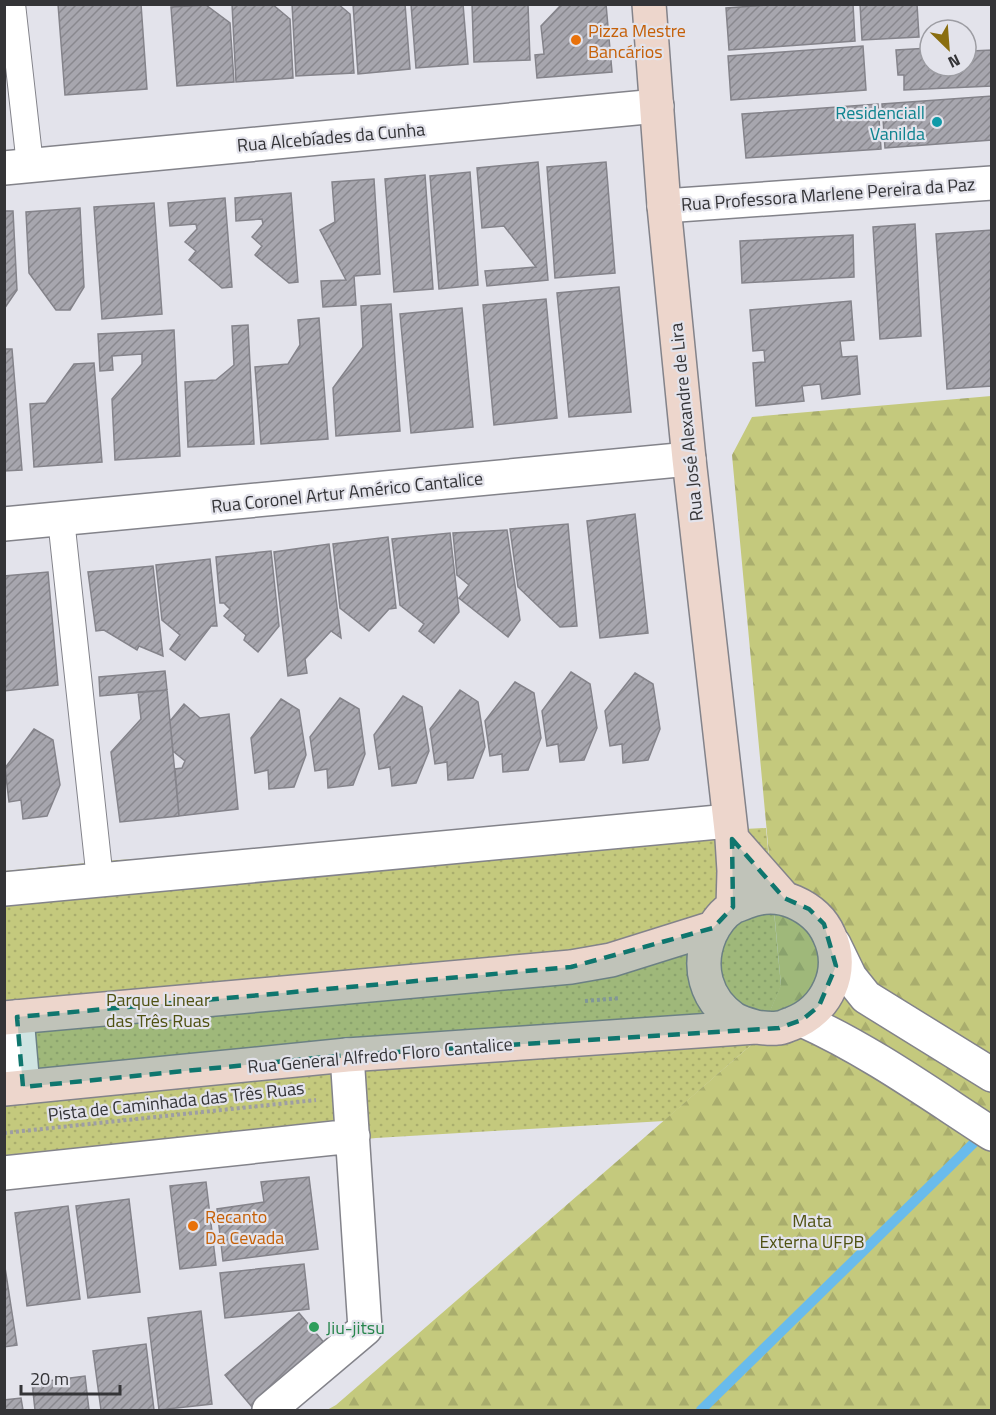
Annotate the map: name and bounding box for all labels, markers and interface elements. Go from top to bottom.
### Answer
place label: Pizza Mestre Bancários [588,17,686,65]
north arrow [918,18,978,78]
marker: Pizza Mestre Bancários [569,33,583,47]
text: N [944,48,964,75]
place label: Residenciall Vanilda [835,99,925,147]
street label: Rua Alcebíades da Cunha [236,115,426,159]
marker: Residenciall Vanilda [930,115,944,129]
street label: Rua Professora Marlene Pereira da Paz [680,170,976,218]
street label: Rua José Alexandre de Lira [662,322,710,522]
street label: Rua Coronel Artur Américo Cantalice [210,464,484,520]
park label: Parque Linear das Três Ruas [106,986,210,1034]
street label: Rua General Alfredo Floro Cantalice [246,1030,514,1080]
street label: Pista de Caminhada das Três Ruas [46,1074,306,1128]
place label: Recanto Da Cevada [205,1203,284,1251]
park label: Mata Externa UFPB [759,1207,865,1255]
marker: Recanto Da Cevada [186,1219,200,1233]
place label: Jiu-jitsu [326,1314,385,1341]
marker: Jiu-jitsu [307,1320,321,1334]
scale bar [21,1358,120,1396]
text: 20 m [30,1365,69,1392]

